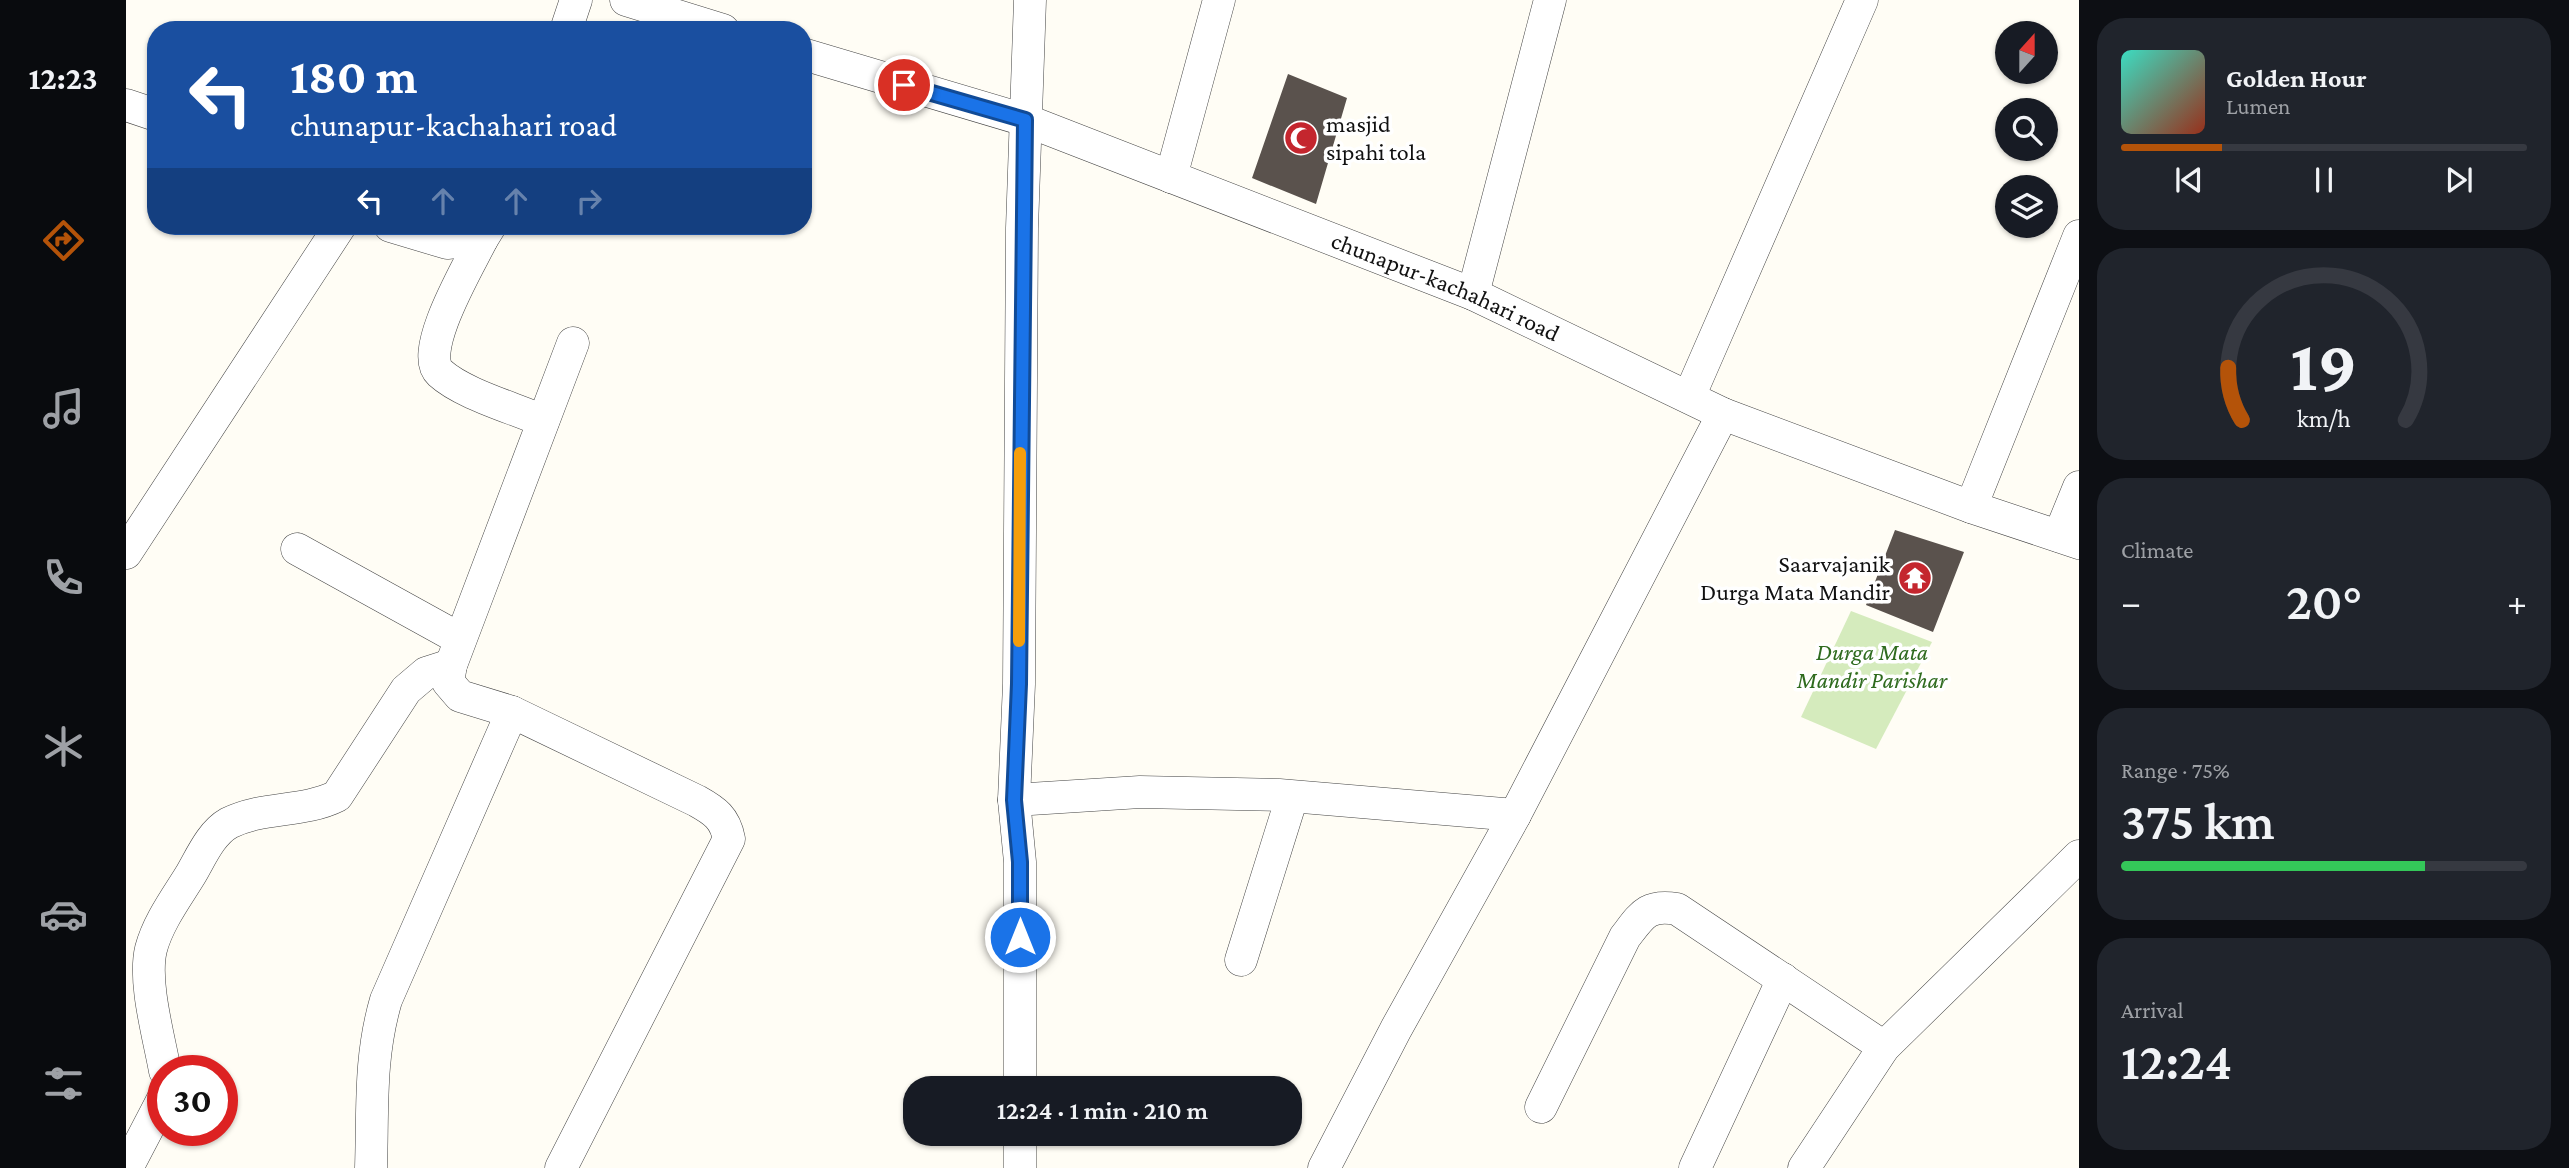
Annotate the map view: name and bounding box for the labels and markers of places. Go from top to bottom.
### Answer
pin [874,55,934,115]
place label: masjid sipahi tola [1326,110,1426,165]
mosque icon: masjid sipahi tola [1282,119,1320,157]
place label: Saarvajanik Durga Mata Mandir [1700,550,1891,605]
temple icon: Saarvajanik Durga Mata Mandir [1896,559,1934,597]

